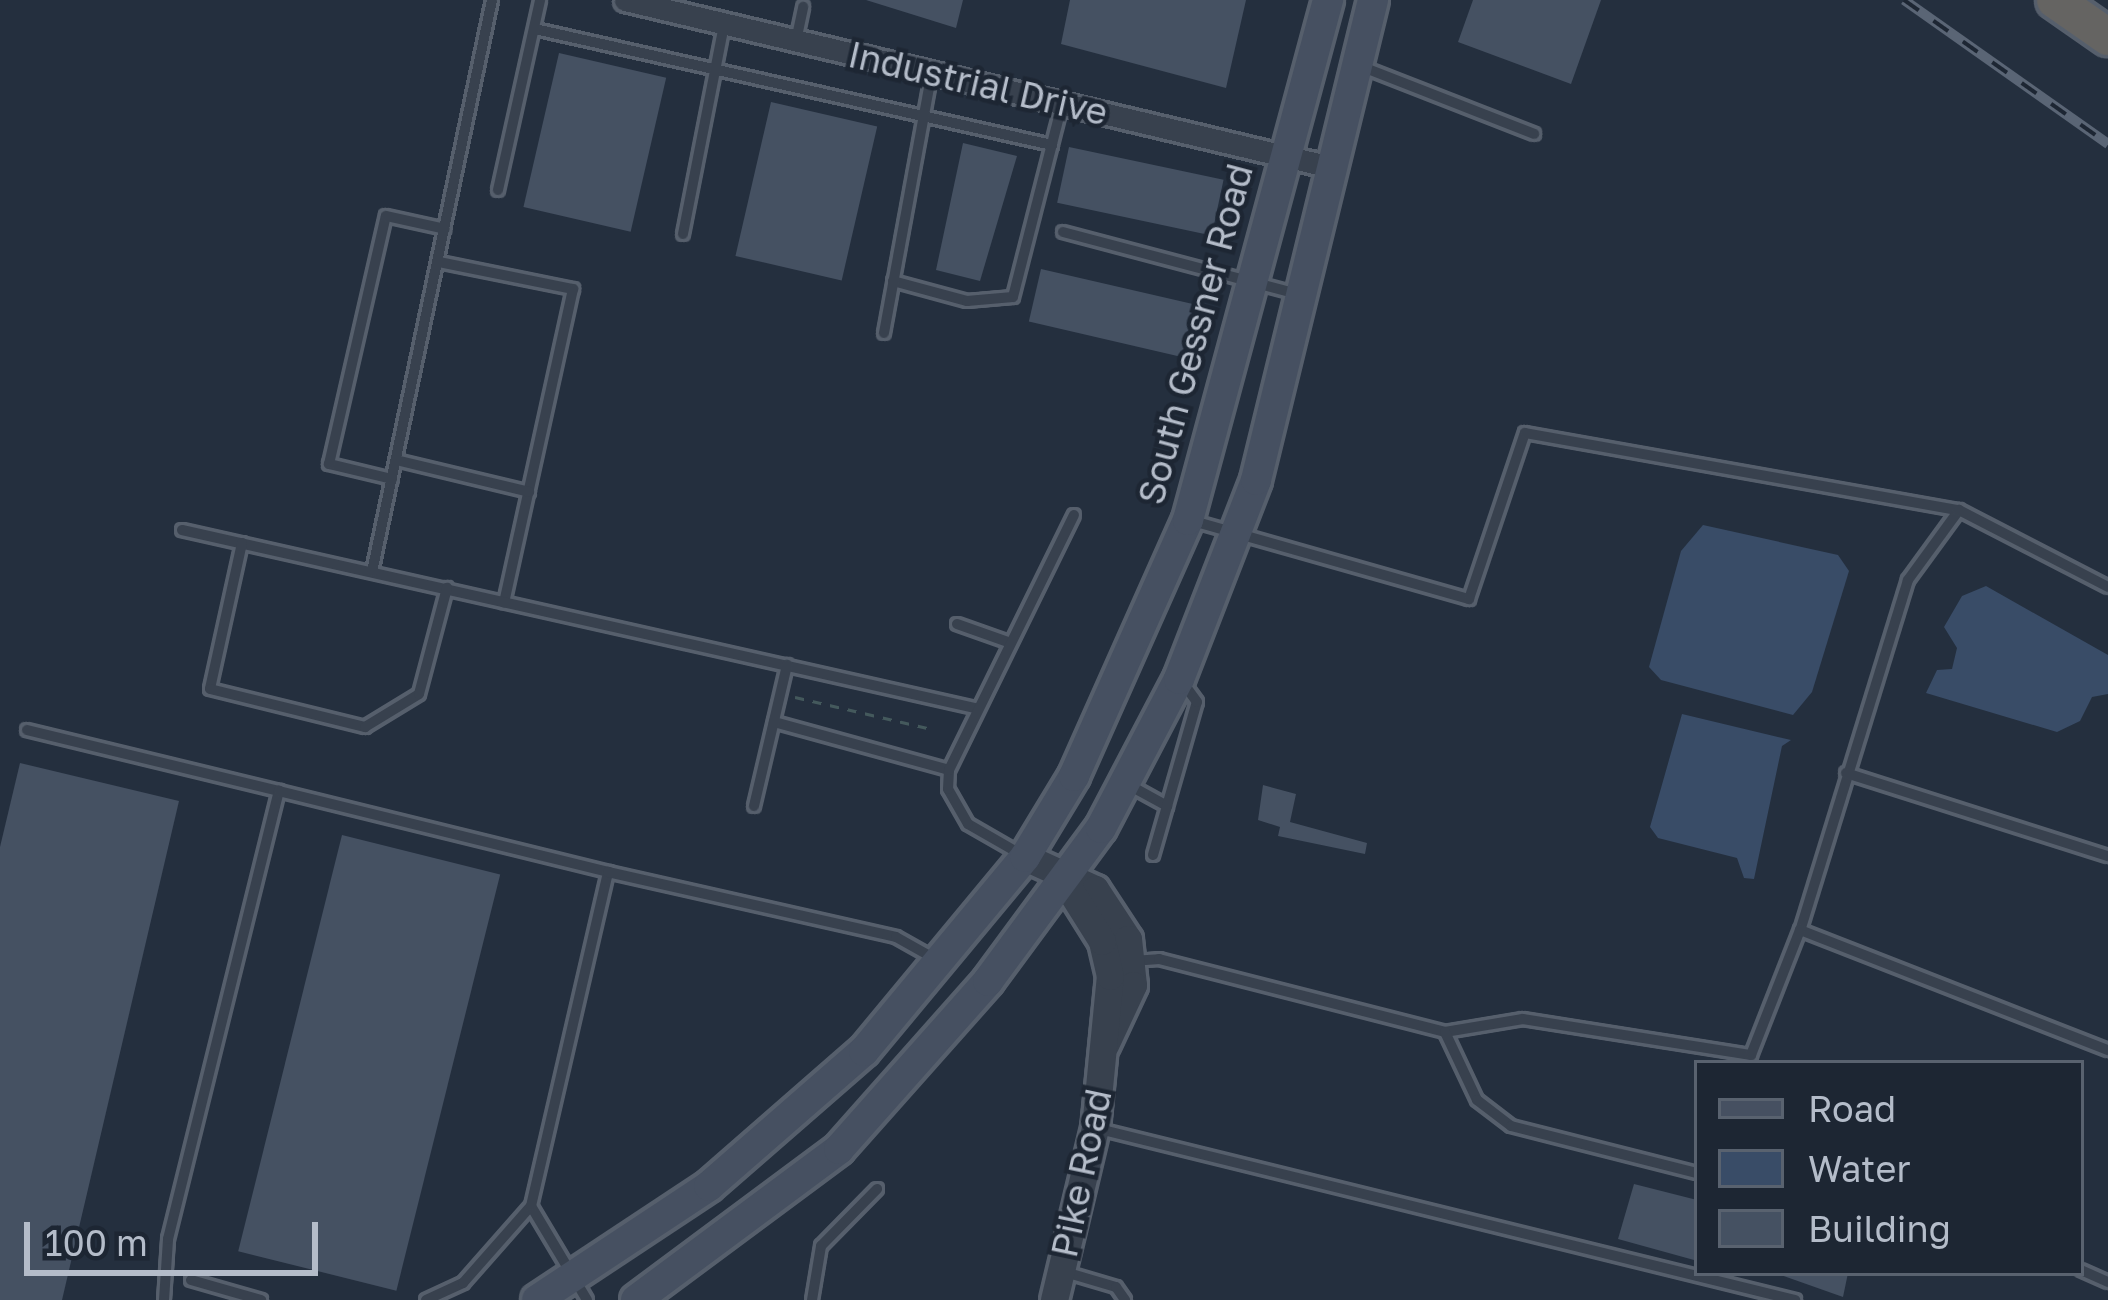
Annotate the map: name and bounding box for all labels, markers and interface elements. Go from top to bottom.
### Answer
street label: Industrial Drive [844,32,1112,134]
street label: South Gessner Road [1129,159,1261,509]
legend [1694,1060,2084,1276]
street label: Pike Road [1042,1085,1120,1261]
text: Road [1808,1087,1896,1130]
text: Water [1808,1147,1910,1190]
scale bar [30,1198,324,1272]
text: Building [1808,1207,1951,1250]
text: 100 m [45,1221,148,1264]

